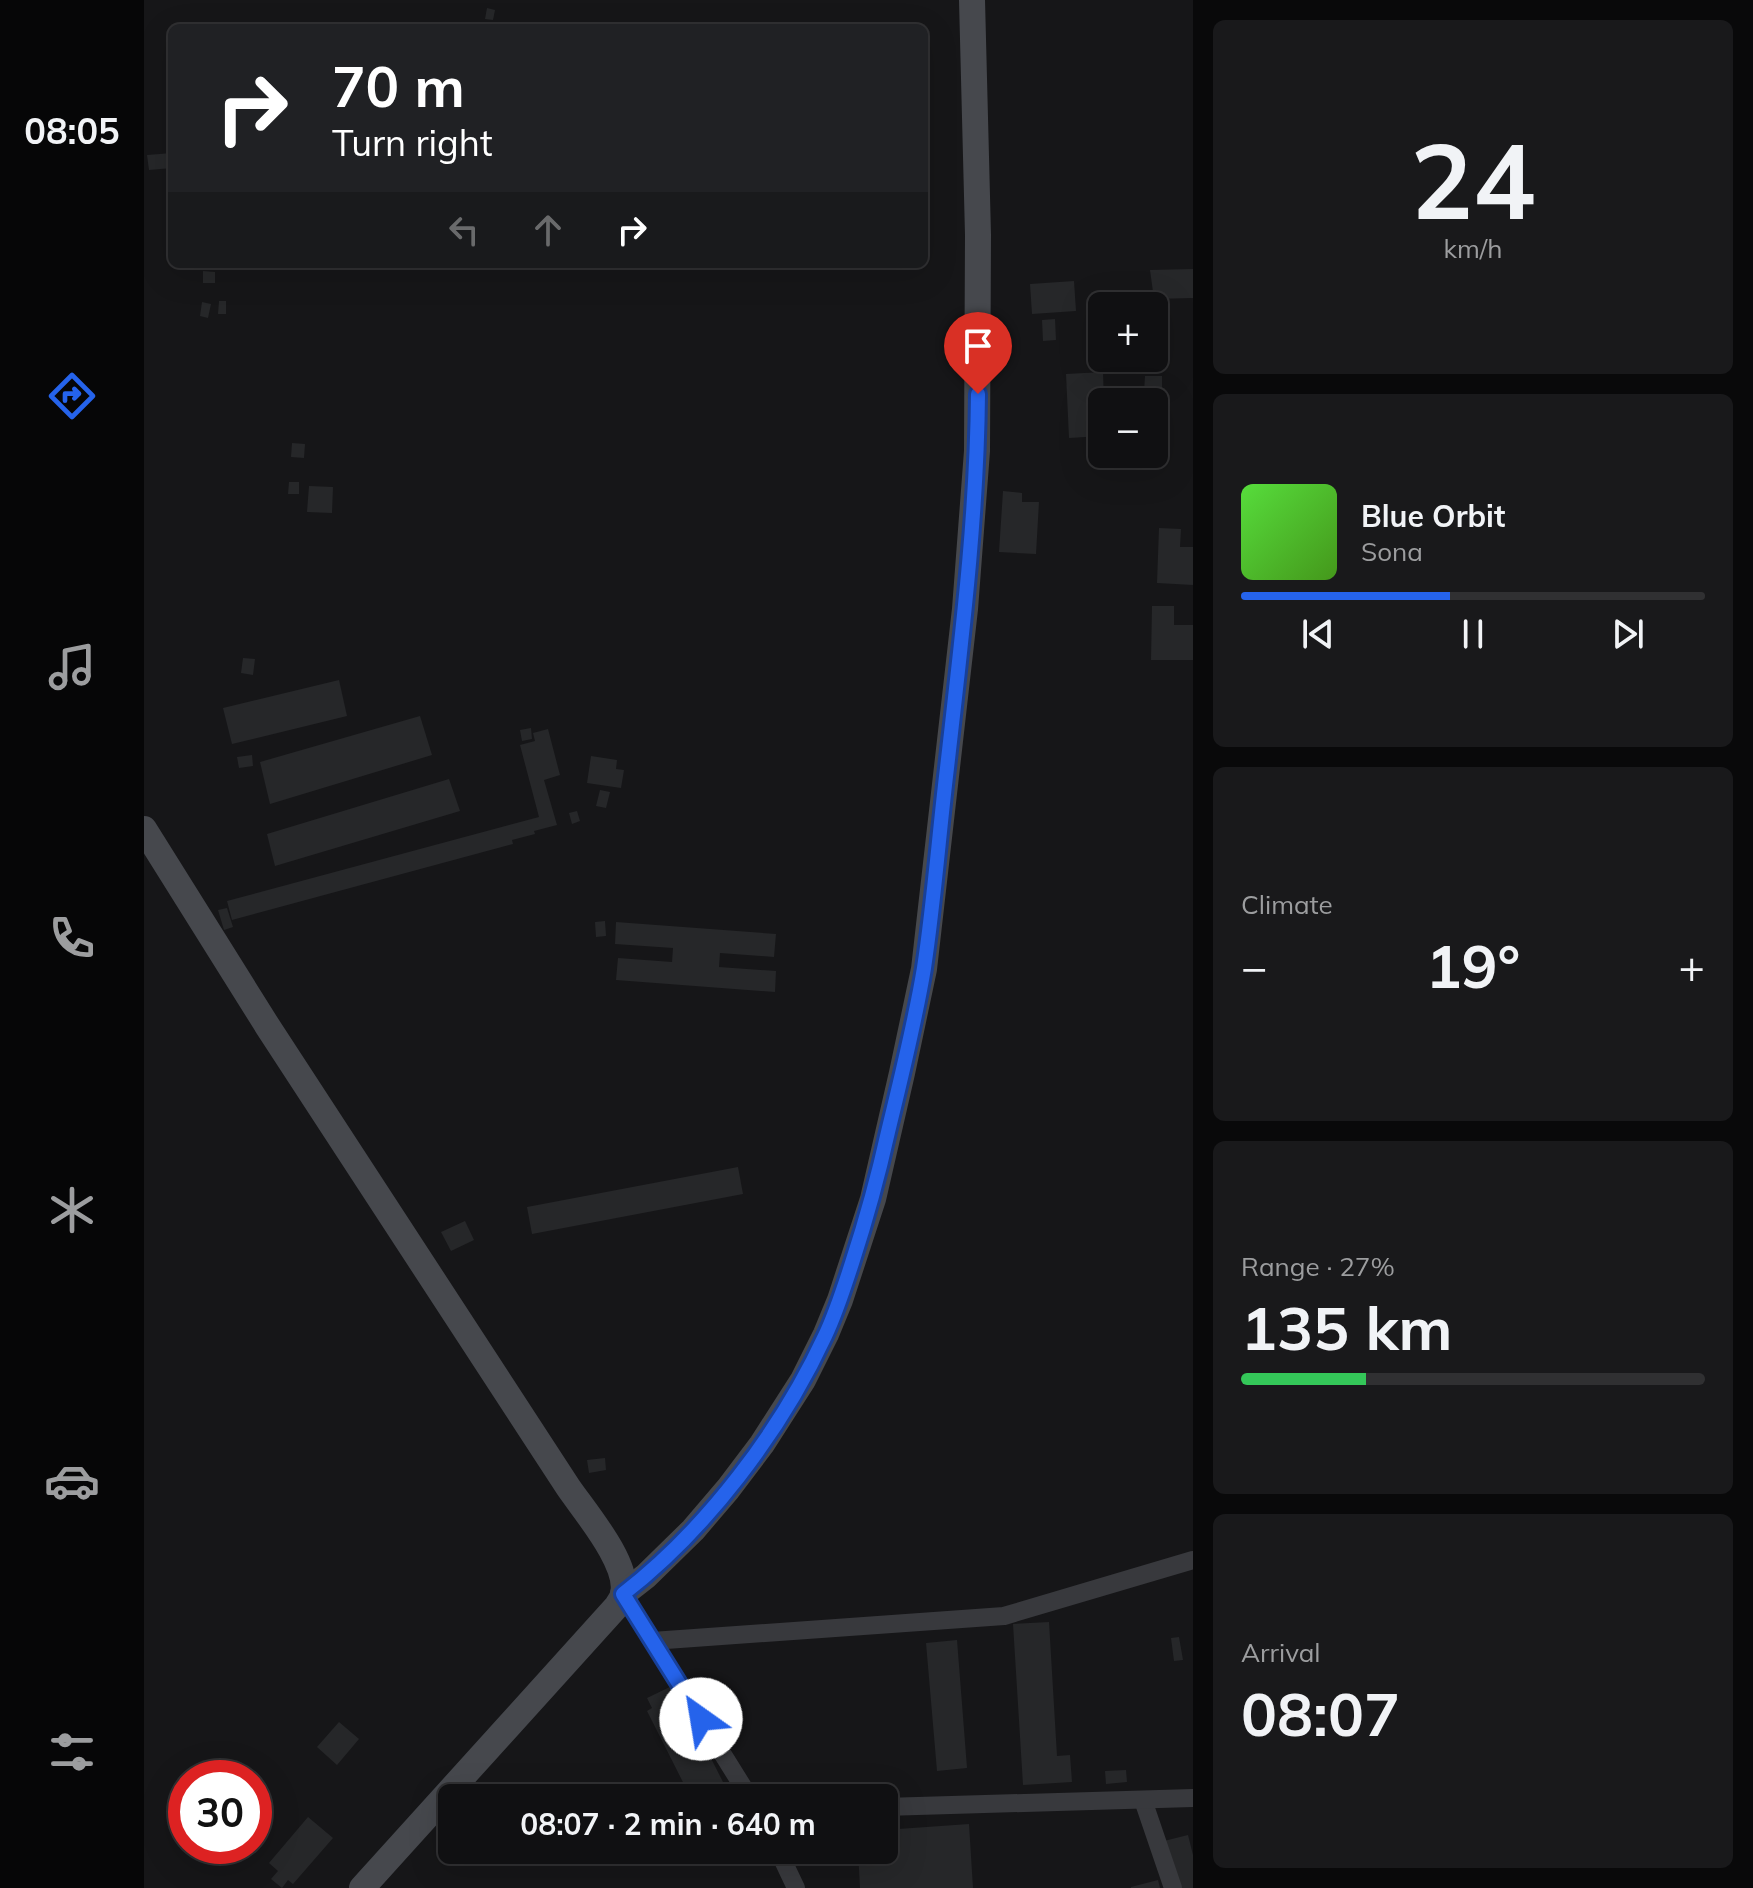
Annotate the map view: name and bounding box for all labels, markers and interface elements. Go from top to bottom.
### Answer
text: 70 m [332,51,465,121]
icon: right [200,56,304,160]
text: 08:05 [24,108,120,153]
text: 24 [1411,114,1535,245]
text: Turn right [332,120,493,165]
icon: left [442,208,486,252]
icon: ahead [526,208,570,252]
icon: right [610,208,654,252]
text: km/h [1444,232,1502,265]
map controls [1088,292,1168,468]
button: + [1088,292,1168,372]
pin [944,312,1012,394]
icon: arrive [956,324,1000,368]
icon: directions [44,368,100,424]
button: − [1088,388,1168,468]
text: Blue Orbit [1361,497,1505,535]
text: Sona [1361,535,1423,568]
icon: previous [1296,612,1340,656]
icon: pause [1451,612,1495,656]
icon: next [1606,612,1650,656]
icon: music [44,639,100,695]
text: Climate [1241,888,1333,921]
icon: phone [44,910,100,966]
text: 19° [1426,928,1520,1003]
text: − [1241,939,1267,994]
text: + [1679,939,1705,994]
icon: climate [44,1182,100,1238]
text: Range · 27% [1241,1250,1395,1283]
text: 135 km [1241,1290,1453,1365]
icon: car [44,1453,100,1509]
text: Arrival [1241,1636,1321,1669]
text: 08:07 [1241,1676,1400,1751]
position arrow [659,1677,743,1761]
icon: filters [44,1724,100,1780]
speed limit sign: 30 [168,1760,272,1864]
text: 08:07 · 2 min · 640 m [520,1805,816,1843]

